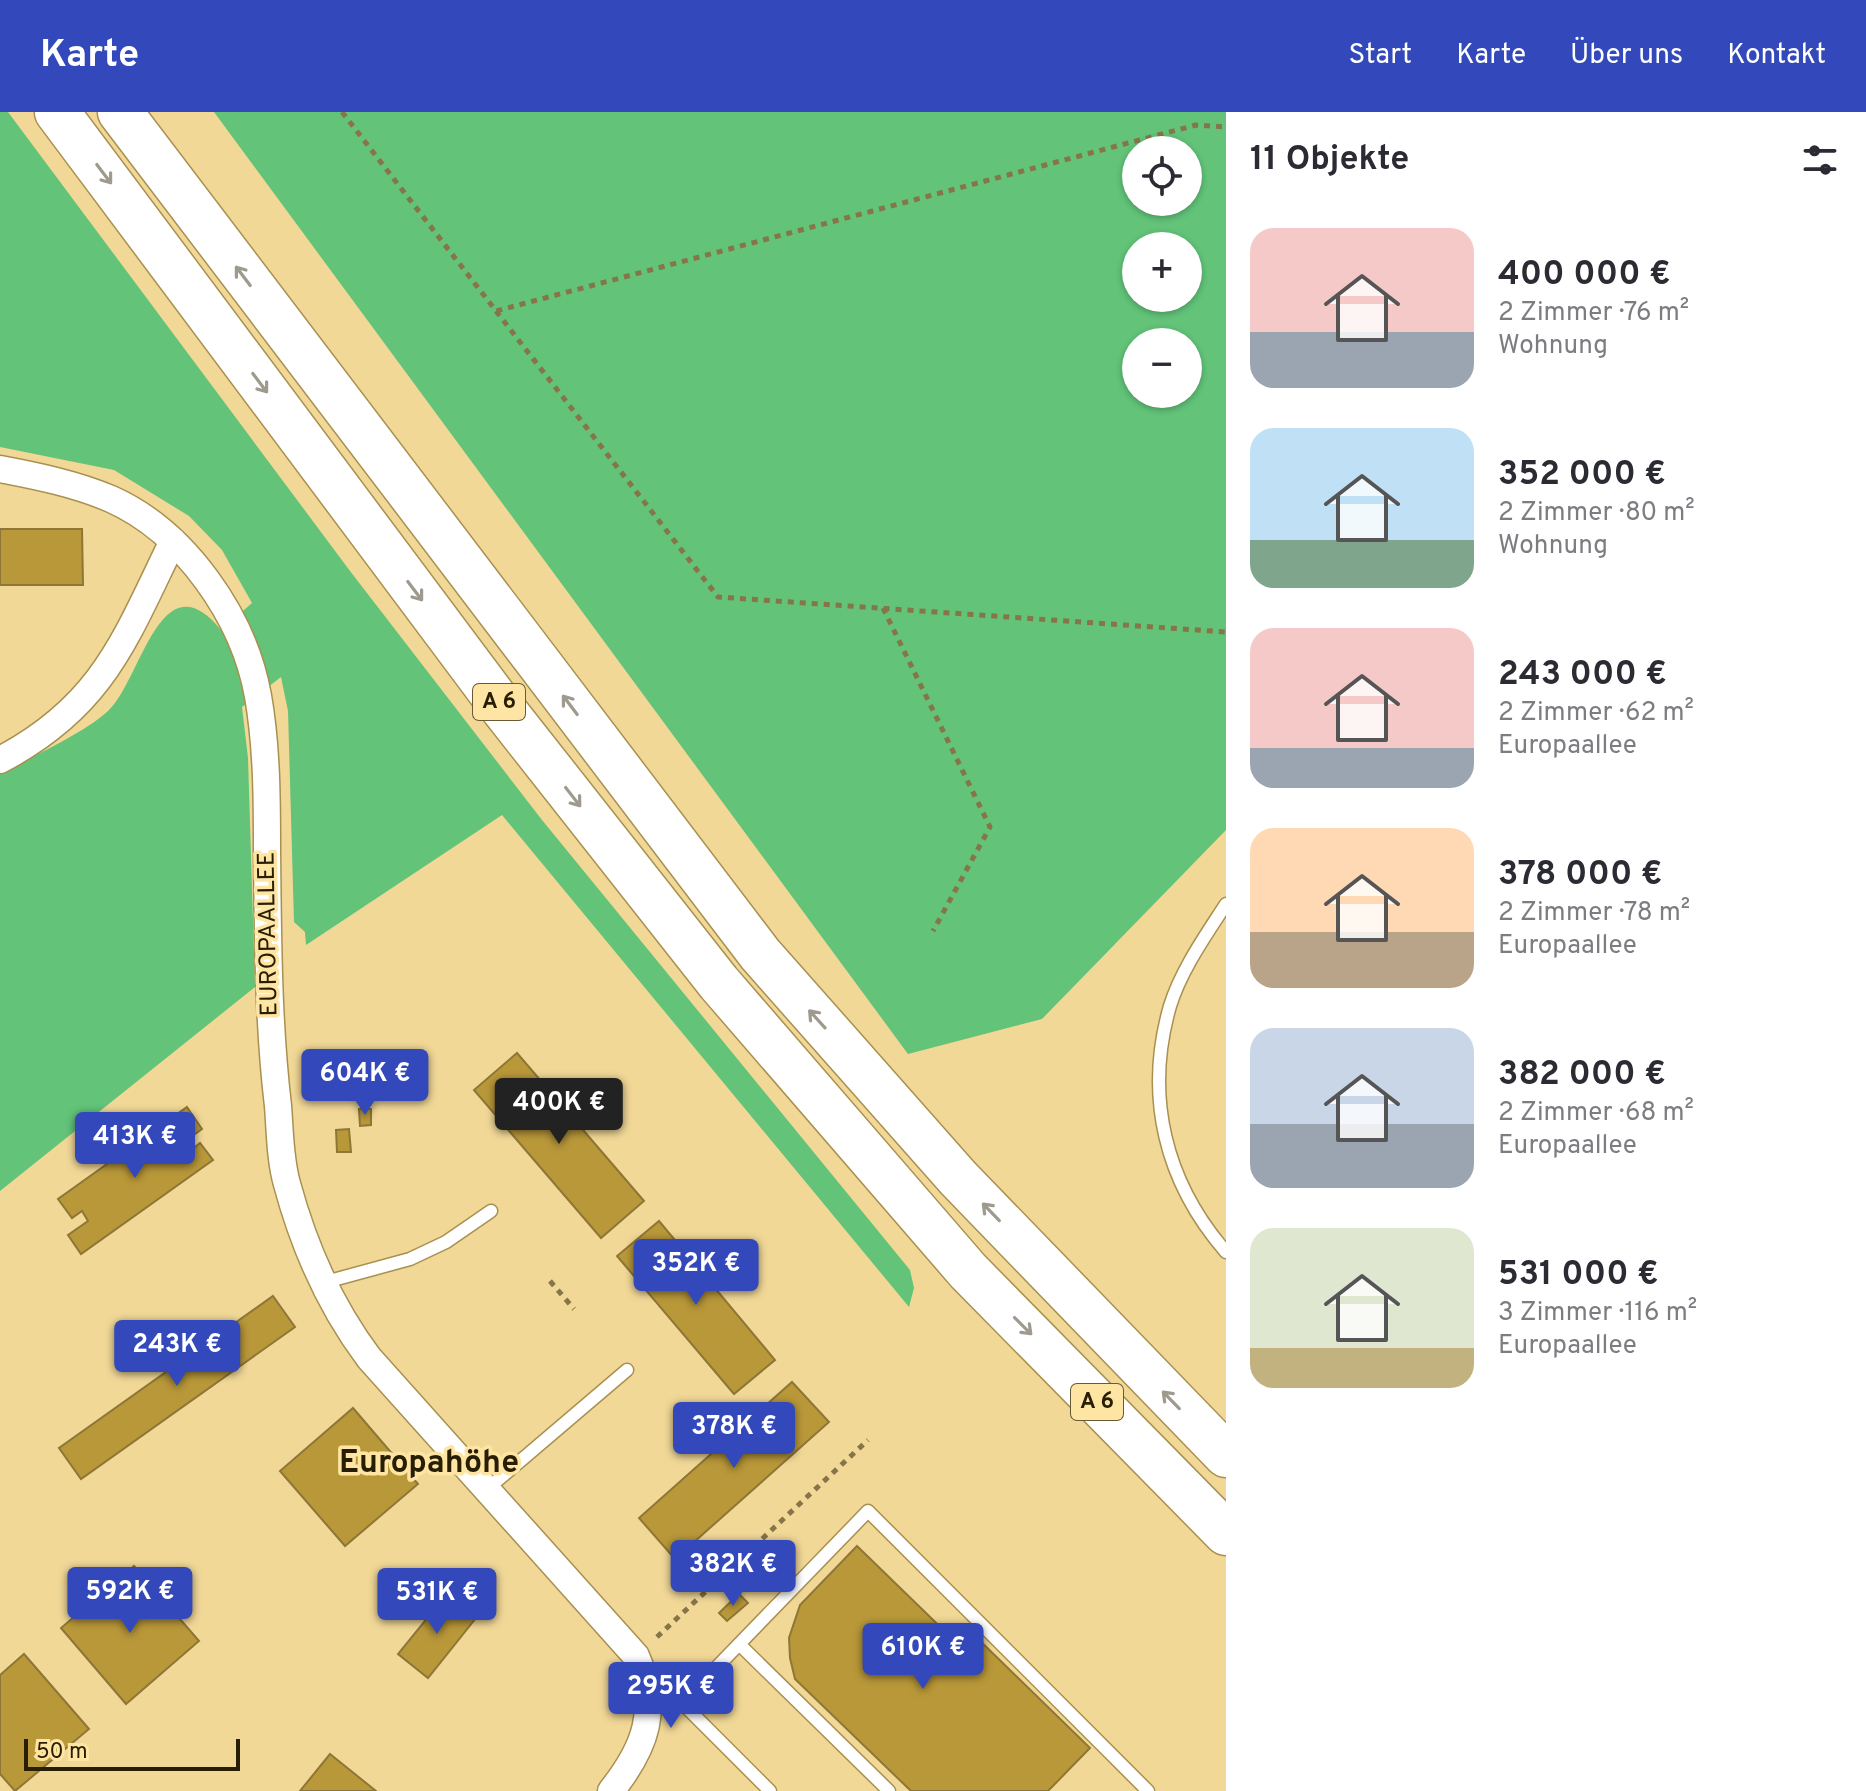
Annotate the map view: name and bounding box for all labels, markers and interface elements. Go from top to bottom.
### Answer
text: Karte [40,32,139,81]
text: Start [1348,38,1412,74]
text: Karte [1456,38,1526,74]
text: Über uns [1570,38,1683,74]
text: Kontakt [1727,38,1826,74]
map controls [1122,136,1202,408]
button: locate [1122,136,1202,216]
icon: filters [1798,138,1842,182]
text: 11 Objekte [1250,139,1409,182]
one-way arrow [96,163,112,185]
button: + [1122,232,1202,312]
text: 400 000 € [1498,254,1671,297]
icon: home [1314,260,1410,356]
one-way arrow [235,266,252,287]
text: 2 Zimmer · 76 m² [1498,297,1689,330]
button: − [1122,328,1202,408]
text: Wohnung [1498,330,1608,363]
one-way arrow [251,371,268,393]
text: 352 000 € [1498,454,1666,497]
icon: home [1314,460,1410,556]
text: 2 Zimmer · 80 m² [1498,497,1695,530]
text: Wohnung [1498,530,1608,563]
one-way arrow [407,580,424,601]
text: 243 000 € [1498,654,1667,697]
icon: home [1314,660,1410,756]
road number: A 6 [473,684,525,720]
one-way arrow [561,695,578,716]
text: 2 Zimmer · 62 m² [1498,697,1694,730]
text: Europaallee [1498,730,1637,763]
one-way arrow [565,786,582,807]
street label: EUROPAALLEE [253,851,285,1017]
text: 378 000 € [1498,854,1662,897]
icon: home [1314,860,1410,956]
text: 2 Zimmer · 78 m² [1498,897,1690,930]
text: Europaallee [1498,930,1637,963]
one-way arrow [809,1009,827,1029]
pin: 604K € [300,1049,430,1117]
text: 382 000 € [1498,1054,1666,1097]
text: 604K € [319,1058,411,1091]
icon: home [1314,1060,1410,1156]
pin: 400K € [494,1078,624,1146]
text: 400K € [513,1087,605,1120]
text: 2 Zimmer · 68 m² [1498,1097,1694,1130]
pin: 413K € [70,1112,200,1180]
text: 413K € [93,1121,177,1154]
text: Europaallee [1498,1130,1637,1163]
one-way arrow [982,1203,1001,1222]
pin: 352K € [631,1239,761,1307]
text: 352K € [652,1248,740,1281]
text: 531 000 € [1498,1254,1659,1297]
icon: home [1314,1260,1410,1356]
text: 3 Zimmer · 116 m² [1498,1297,1697,1330]
one-way arrow [1013,1316,1032,1335]
pin: 243K € [112,1320,242,1388]
text: 243K € [132,1329,222,1362]
text: Europaallee [1498,1330,1637,1363]
road number: A 6 [1071,1384,1123,1420]
one-way arrow [1161,1390,1180,1410]
pin: 378K € [669,1402,799,1470]
text: 378K € [691,1411,777,1444]
district label: Europahöhe [339,1444,519,1484]
pin: 382K € [668,1540,798,1608]
text: 382K € [689,1549,777,1582]
pin: 592K € [65,1567,195,1635]
pin: 531K € [372,1568,502,1636]
text: 592K € [85,1576,175,1609]
text: 531K € [395,1577,479,1610]
pin: 610K € [858,1623,988,1691]
text: 610K € [881,1632,965,1665]
pin: 295K € [606,1662,736,1730]
text: 295K € [626,1671,716,1704]
scale bar [24,1735,240,1771]
text: 50 m [36,1739,88,1766]

